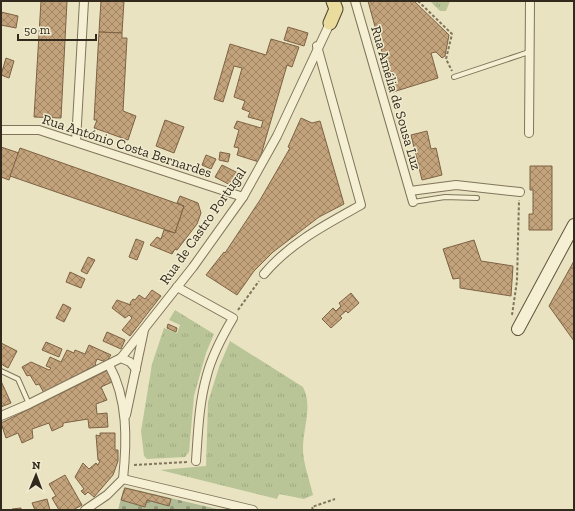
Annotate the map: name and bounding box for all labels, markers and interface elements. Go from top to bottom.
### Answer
scale bar [18,16,96,42]
text: 50 m [24,23,51,37]
street label: Rua Amélia de Sousa Luz [367,24,425,173]
street label: Rua António Costa Bernardes [40,111,214,181]
street label: Rua de Castro Portugal [156,164,250,288]
north arrow [16,455,56,495]
text: N [32,459,41,472]

